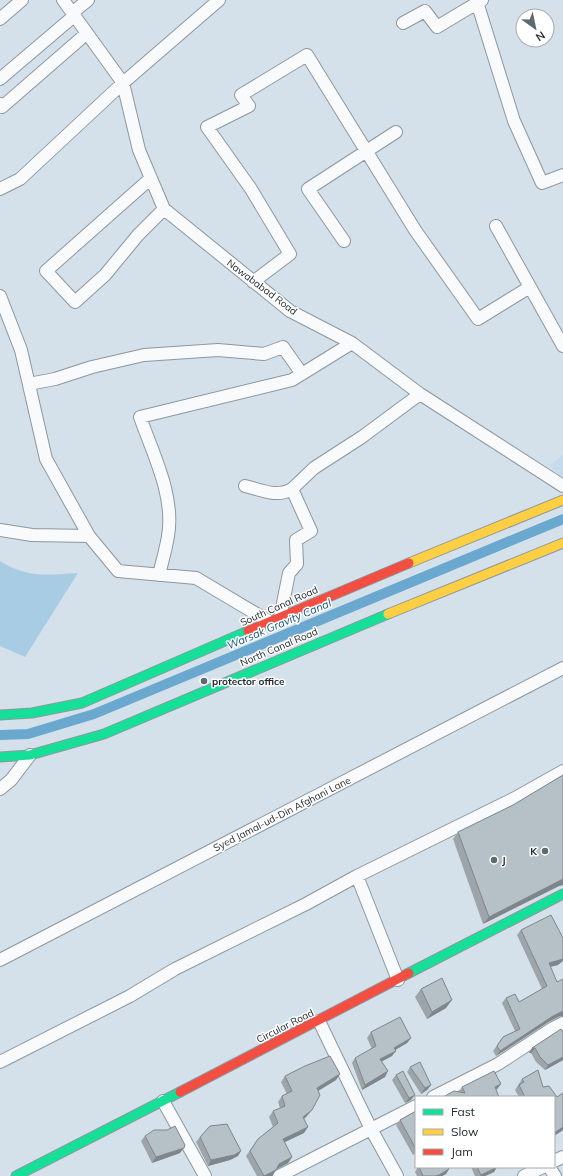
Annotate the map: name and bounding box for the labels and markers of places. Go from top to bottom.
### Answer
place label: protector office [212,675,285,688]
marker: protector office [199,676,209,686]
place label: K [530,845,537,858]
marker: K [540,846,550,856]
place label: J [502,854,506,867]
marker: J [489,855,499,865]

